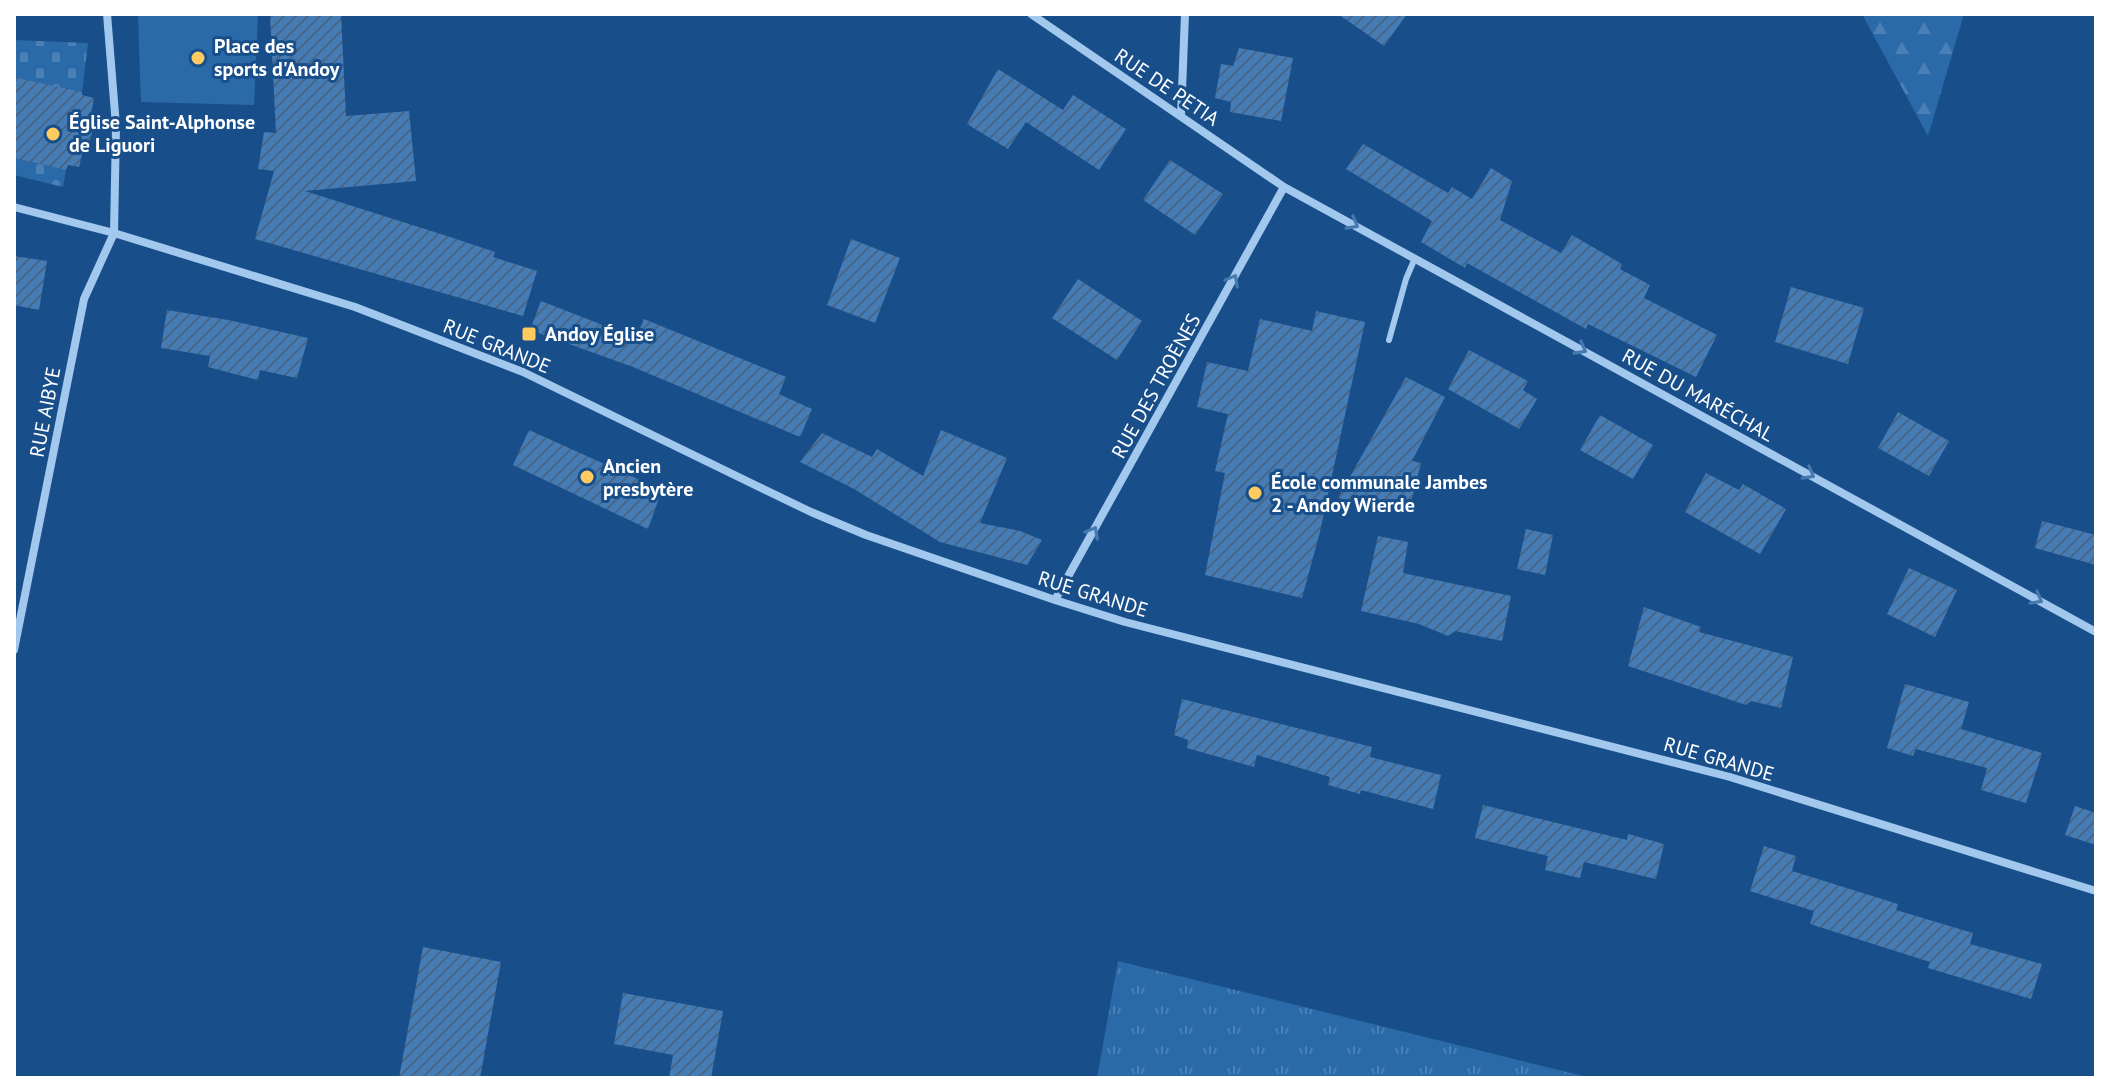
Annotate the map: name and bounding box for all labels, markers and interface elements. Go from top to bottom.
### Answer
place label: Place des sports d'Andoy [214,33,340,82]
street label: RUE DE PETIA [1110,42,1225,132]
marker: Place des sports d'Andoy [189,49,207,67]
place label: Église Saint-Alphonse de Liguori [69,109,255,158]
marker: Église Saint-Alphonse de Liguori [44,125,62,143]
one-way arrow [1345,215,1359,230]
one-way arrow [1223,274,1238,289]
street label: RUE DES TROÈNES [1105,309,1207,463]
street label: RUE GRANDE [439,313,555,379]
place label: Andoy Église [545,321,654,347]
marker: Andoy Église [520,325,538,343]
one-way arrow [1572,339,1587,355]
street label: RUE DU MARÉCHAL [1618,343,1778,447]
street label: RUE AIBYE [24,365,66,459]
place label: Ancien presbytère [603,453,693,502]
one-way arrow [1801,464,1815,479]
marker: Ancien presbytère [578,468,596,486]
place label: École communale Jambes 2 - Andoy Wierde [1271,469,1488,518]
marker: École communale Jambes 2 - Andoy Wierde [1246,484,1264,502]
one-way arrow [1083,526,1099,541]
street label: RUE GRANDE [1035,565,1151,623]
one-way arrow [2029,589,2043,604]
street label: RUE GRANDE [1661,731,1777,787]

